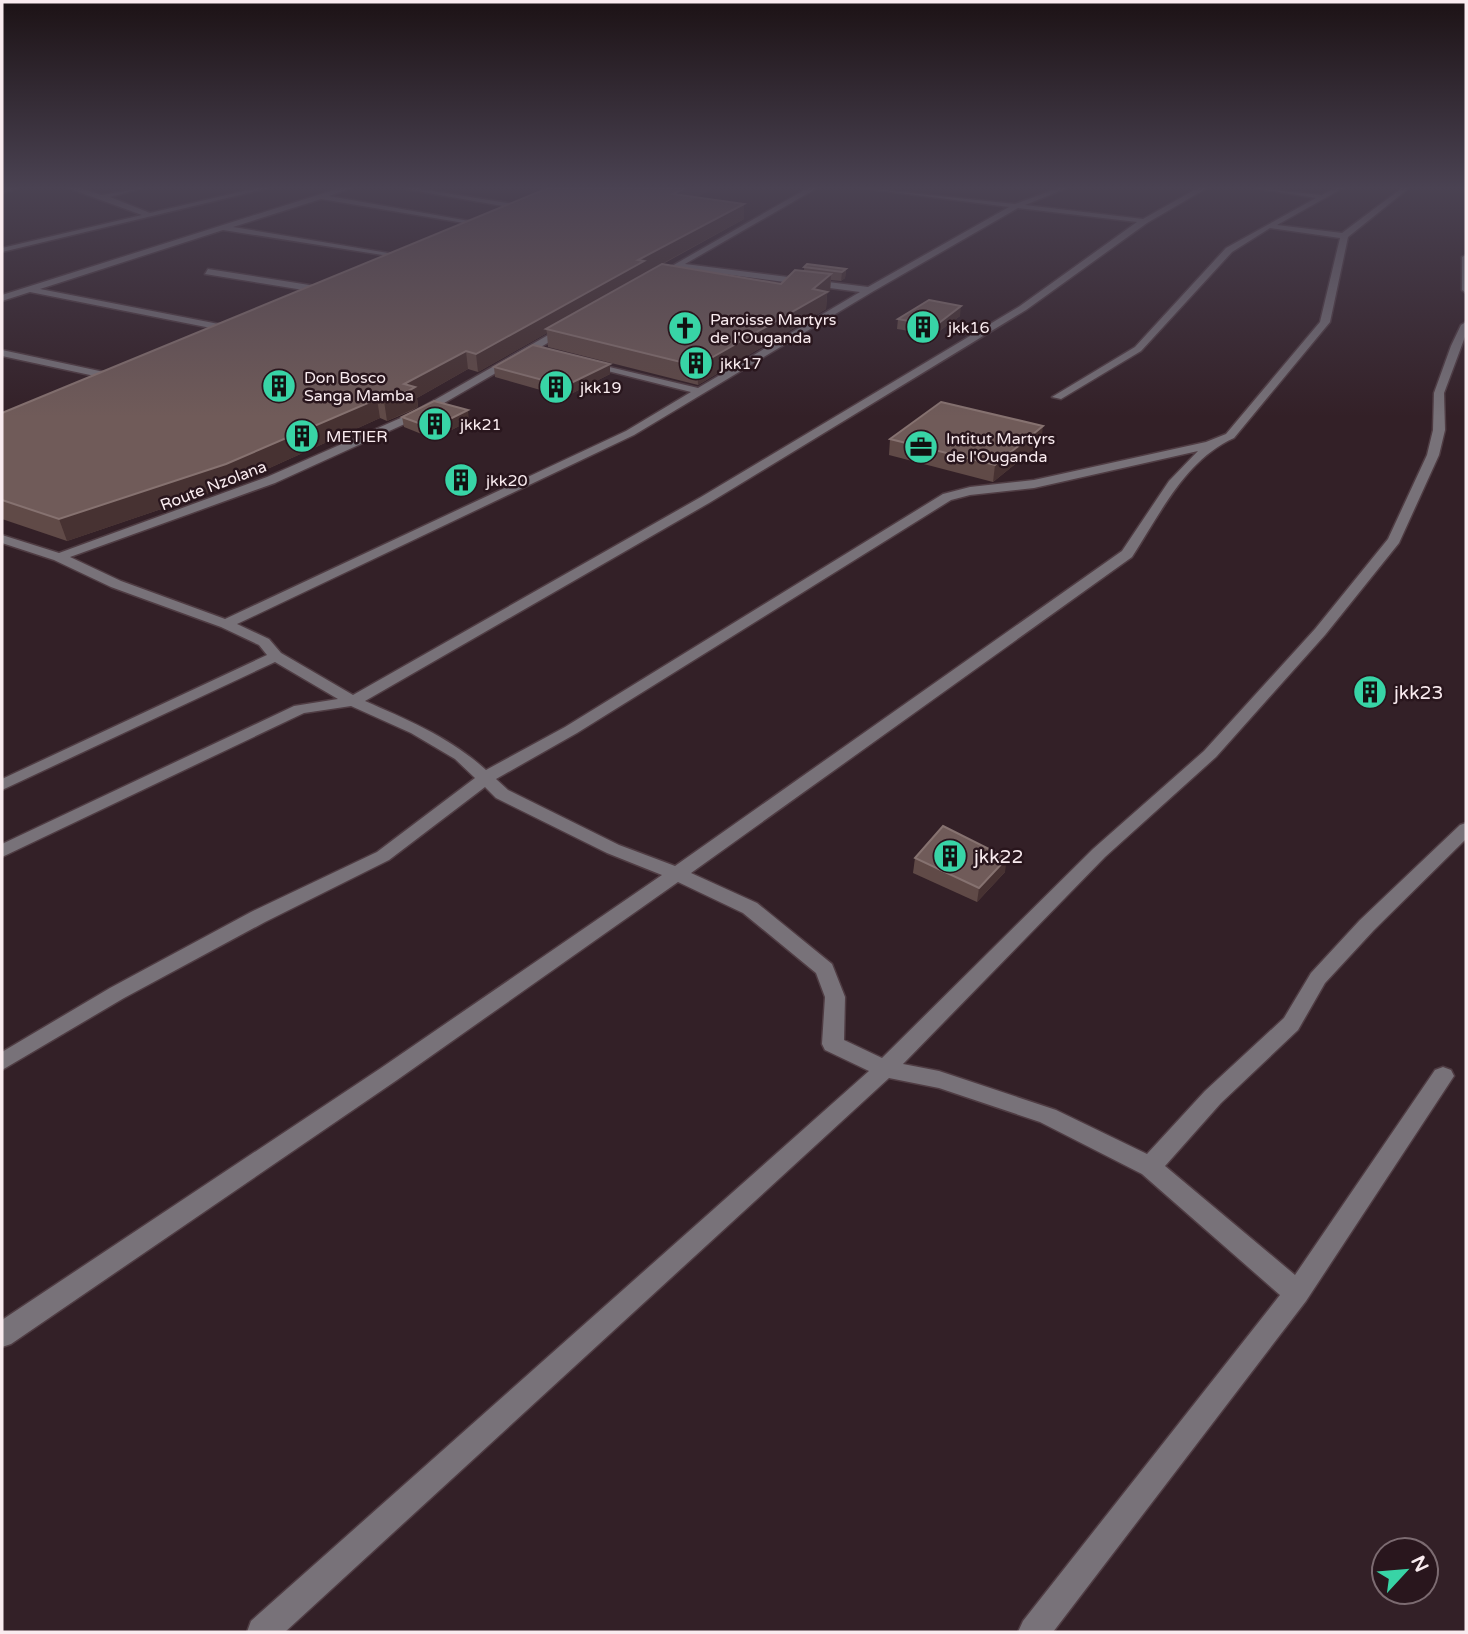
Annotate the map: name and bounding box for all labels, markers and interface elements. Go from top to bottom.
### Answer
building icon: jkk16 [904,308,942,346]
church icon: Paroisse Martyrs de l'Ouganda [666,309,704,347]
place label: Paroisse Martyrs de l'Ouganda [710,310,837,348]
place label: jkk16 [947,318,990,338]
building icon: jkk17 [677,344,715,382]
place label: jkk17 [719,354,762,374]
building icon: Don Bosco Sanga Mamba [260,367,298,405]
place label: Don Bosco Sanga Mamba [304,368,414,406]
building icon: jkk19 [537,368,575,406]
place label: jkk19 [579,378,622,398]
building icon: jkk21 [416,405,454,443]
place label: jkk21 [459,415,502,435]
building icon: METIER [283,417,321,455]
place label: METIER [326,427,388,447]
office icon: Intitut Martyrs de l'Ouganda [902,428,940,466]
place label: Intitut Martyrs de l'Ouganda [946,429,1055,467]
street label: Route Nzolana [157,456,269,515]
building icon: jkk20 [442,461,480,499]
place label: jkk20 [485,471,528,491]
building icon: jkk23 [1351,673,1389,711]
place label: jkk23 [1393,682,1443,704]
building icon: jkk22 [931,837,969,875]
place label: jkk22 [973,846,1023,868]
north arrow [1370,1536,1440,1606]
text: N [1406,1552,1433,1576]

